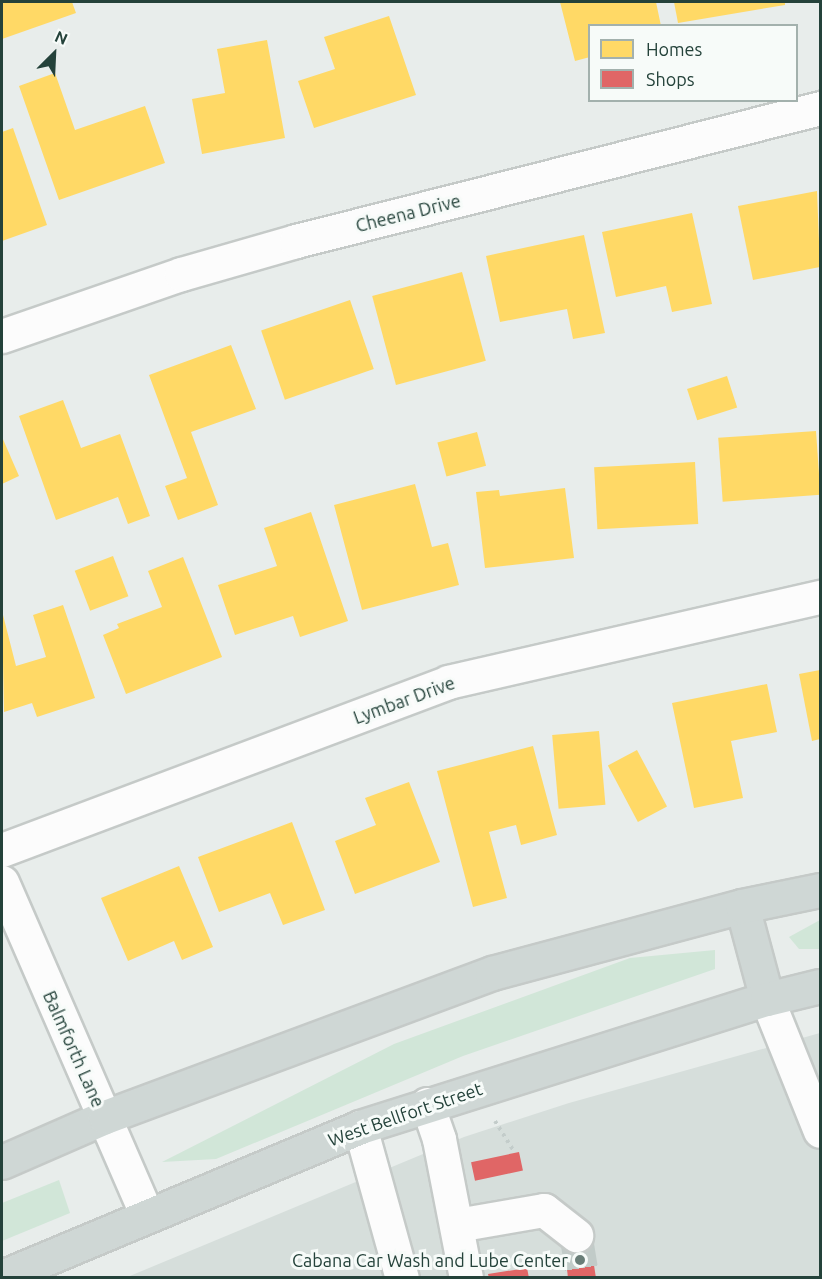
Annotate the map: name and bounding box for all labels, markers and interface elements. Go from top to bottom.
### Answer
north arrow [24,24,84,84]
legend [588,24,798,102]
text: N [52,27,70,48]
text: Homes [646,39,702,59]
text: Shops [646,69,695,89]
street label: Cheena Drive [353,190,463,236]
street label: Lymbar Drive [350,672,458,728]
street label: Balmforth Lane [39,987,109,1111]
street label: West Bellfort Street [325,1077,485,1151]
place label: Cabana Car Wash and Lube Center [292,1249,568,1271]
marker: Cabana Car Wash and Lube Center [573,1253,587,1267]

